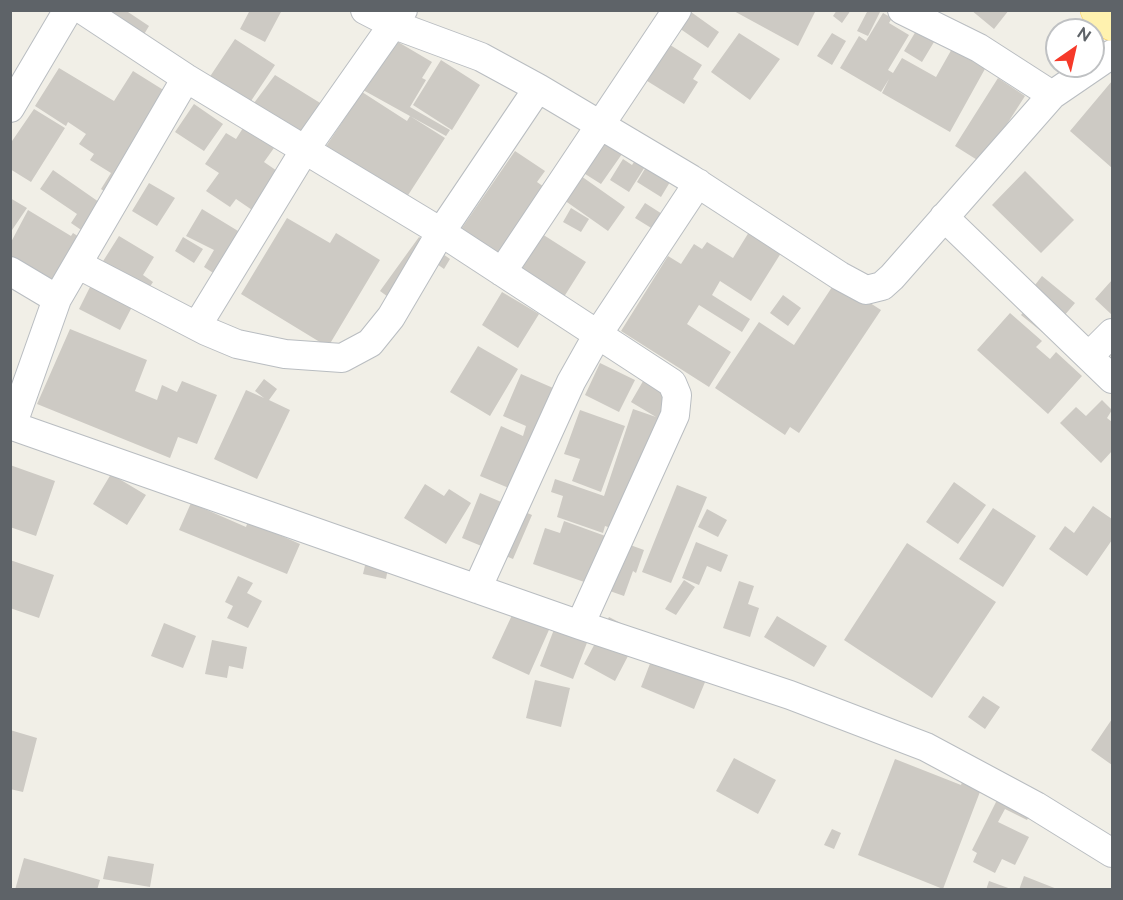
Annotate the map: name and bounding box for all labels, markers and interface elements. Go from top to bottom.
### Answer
north arrow [1045,18,1105,78]
text: N [1074,23,1095,46]

